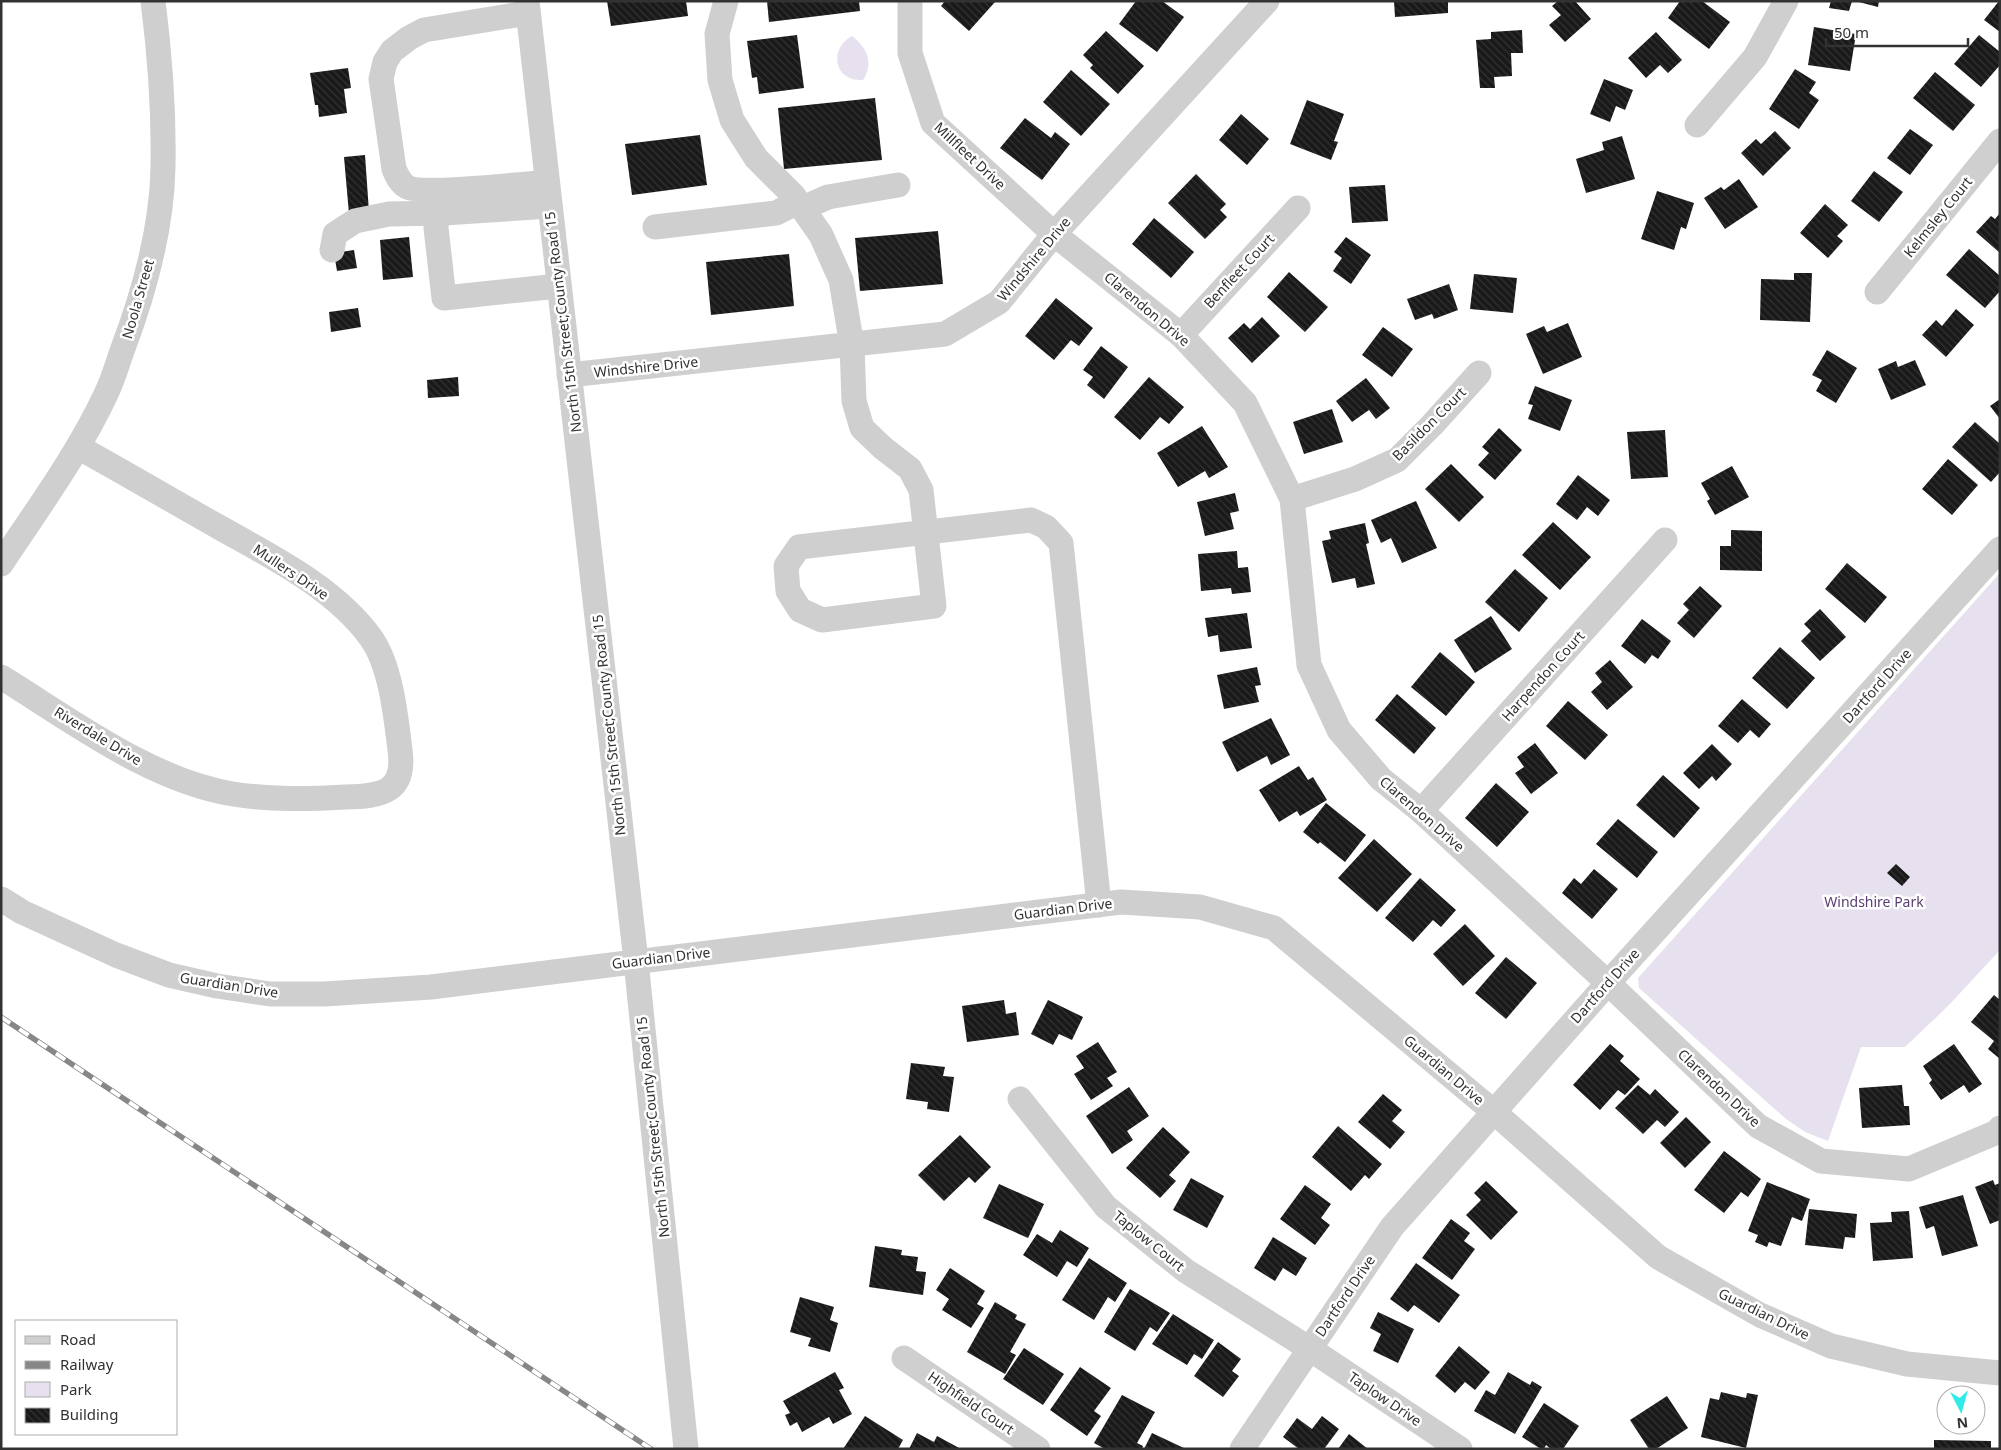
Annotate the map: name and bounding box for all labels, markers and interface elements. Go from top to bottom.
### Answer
scale bar [1826,15,1968,47]
text: 50 m [1834,22,1869,42]
street label: Millfleet Drive [931,118,1010,194]
street label: Kelmsley Court [1899,172,1976,261]
street label: North 15th Street;County Road 15 [540,211,585,433]
street label: Windshire Drive [993,212,1075,305]
street label: Benfleet Court [1199,229,1278,312]
street label: Noola Street [117,257,158,341]
street label: Clarendon Drive [1100,267,1194,350]
street label: Windshire Drive [593,352,699,381]
street label: Basildon Court [1388,383,1470,465]
street label: Mullers Drive [250,539,333,604]
street label: North 15th Street;County Road 15 [587,614,630,837]
street label: Harpendon Court [1497,626,1588,725]
street label: Dartford Drive [1838,644,1915,727]
street label: Riverdale Drive [51,702,146,769]
street label: Clarendon Drive [1376,772,1469,856]
park label: Windshire Park [1824,892,1924,911]
street label: Guardian Drive [1013,893,1113,924]
street label: Guardian Drive [611,942,711,973]
street label: Dartford Drive [1566,944,1643,1027]
street label: Guardian Drive [179,967,280,1002]
street label: North 15th Street;County Road 15 [631,1016,674,1239]
street label: Guardian Drive [1400,1030,1488,1109]
street label: Clarendon Drive [1674,1044,1765,1131]
street label: Taplow Court [1110,1206,1189,1275]
street label: Dartford Drive [1310,1251,1379,1340]
street label: Guardian Drive [1715,1283,1813,1344]
legend [15,1320,178,1435]
text: Road [60,1329,96,1349]
text: Railway [60,1354,114,1374]
street label: Highfield Court [924,1367,1018,1438]
street label: Taplow Drive [1345,1367,1426,1430]
text: Park [60,1379,92,1399]
north arrow [1936,1385,1986,1435]
text: Building [60,1404,118,1424]
text: N [1956,1413,1969,1433]

